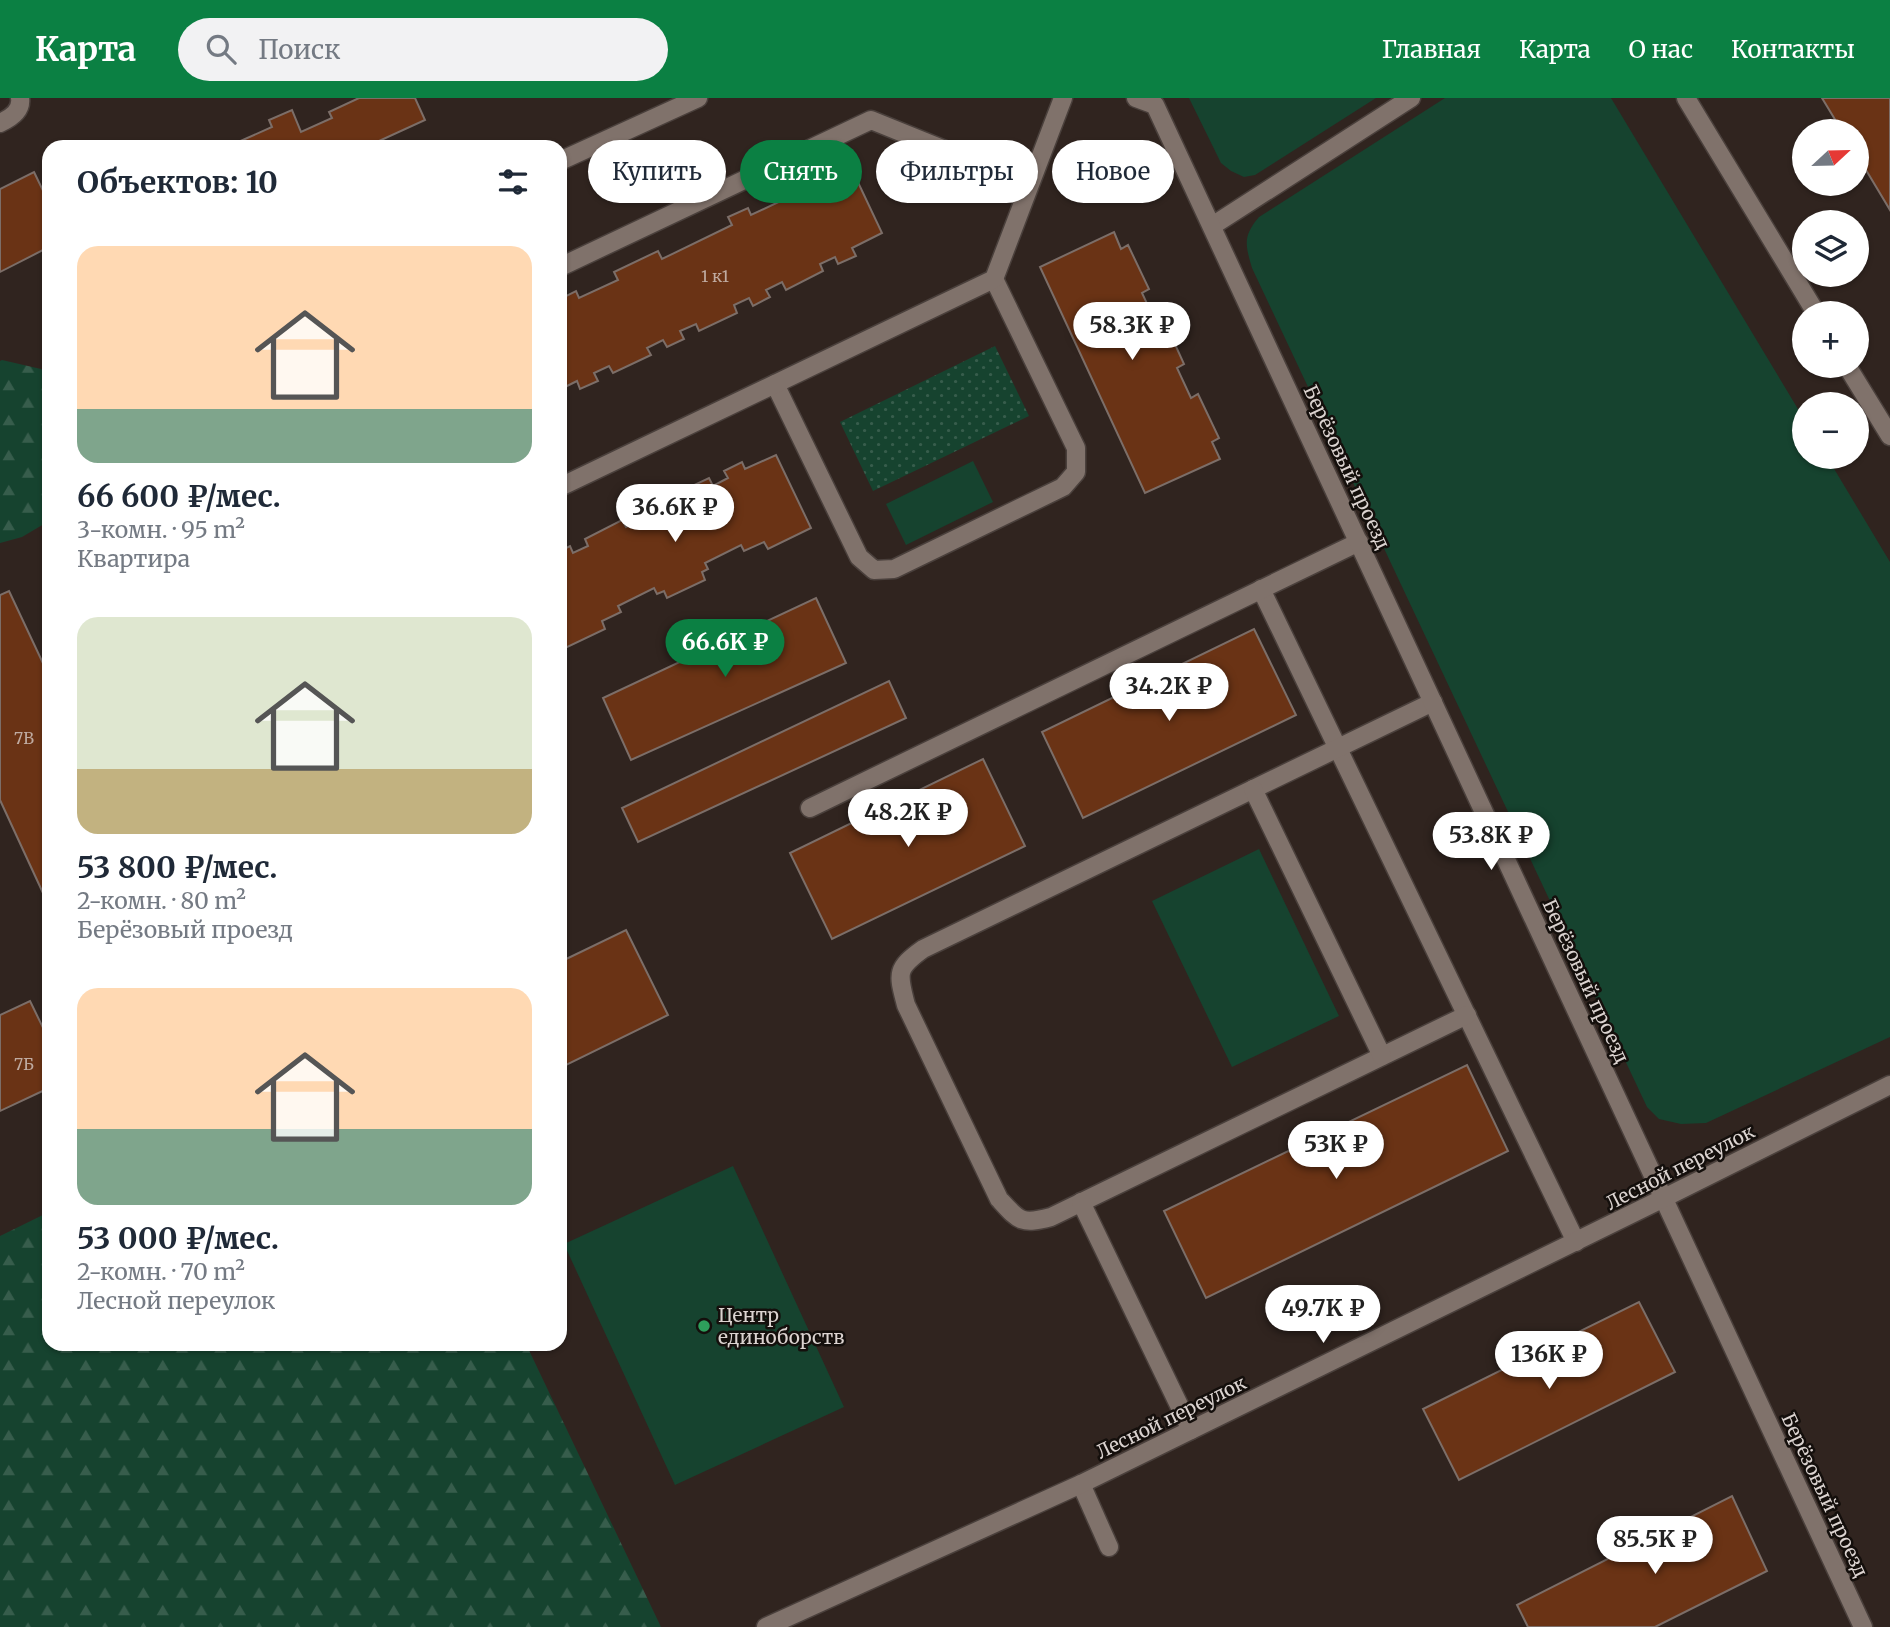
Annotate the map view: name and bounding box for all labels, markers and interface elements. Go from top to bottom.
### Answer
search box [178,18,668,81]
text: Карта [35,29,136,70]
icon: search [202,30,240,68]
text: Поиск [258,33,341,66]
text: Главная [1382,34,1481,65]
text: Карта [1519,34,1591,65]
text: О нас [1629,34,1693,65]
text: Контакты [1731,34,1855,65]
north arrow [1792,119,1869,196]
map controls [1792,119,1869,469]
chip: Купить [588,140,726,203]
chip: Снять [740,140,862,203]
chip: Фильтры [876,140,1038,203]
chip: Новое [1052,140,1174,203]
text: Объектов: 10 [77,163,278,201]
icon: filters [494,163,532,201]
button: layers [1792,210,1869,287]
house number: 1 к1 [701,266,729,286]
icon: home [242,292,368,418]
button: + [1792,301,1869,378]
pin: 58.3K ₽ [1067,302,1197,362]
text: 58.3K ₽ [1089,310,1175,339]
street label: Берёзовый проезд [1298,381,1396,553]
button: − [1792,392,1869,469]
text: 66 600 ₽/мес. [77,477,281,515]
pin: 36.6K ₽ [610,484,740,544]
text: 36.6K ₽ [632,492,718,521]
text: 3-комн. · 95 m² [77,515,245,544]
text: Квартира [77,544,190,573]
pin: 66.6K ₽ [660,620,790,679]
text: 66.6K ₽ [681,627,769,656]
icon: home [242,663,368,789]
pin: 34.2K ₽ [1104,664,1234,723]
text: 34.2K ₽ [1126,671,1212,700]
house number: 7В [14,728,34,748]
pin: 48.2K ₽ [843,790,973,849]
text: 48.2K ₽ [864,797,952,826]
pin: 53.8K ₽ [1426,812,1556,872]
text: 53.8K ₽ [1449,820,1533,849]
text: 53 800 ₽/мес. [77,848,277,886]
text: 2-комн. · 80 m² [77,886,246,915]
street label: Берёзовый проезд [1537,895,1635,1067]
text: Берёзовый проезд [77,915,293,944]
icon: home [242,1034,368,1160]
house number: 7Б [14,1054,34,1074]
street label: Лесной переулок [1602,1119,1758,1215]
pin: 53K ₽ [1287,1122,1385,1181]
text: 53K ₽ [1304,1129,1368,1158]
text: 53 000 ₽/мес. [77,1219,279,1257]
text: 2-комн. · 70 m² [77,1257,245,1286]
text: Лесной переулок [77,1286,275,1315]
pin: 49.7K ₽ [1258,1286,1388,1345]
text: 49.7K ₽ [1281,1293,1365,1322]
place label: Центр единоборств [718,1303,844,1349]
marker: Центр единоборств [696,1318,712,1334]
pin: 136K ₽ [1492,1332,1606,1391]
text: 136K ₽ [1511,1339,1587,1368]
street label: Лесной переулок [1092,1370,1250,1464]
street label: Берёзовый проезд [1776,1409,1874,1581]
pin: 85.5K ₽ [1590,1516,1720,1576]
text: 85.5K ₽ [1613,1524,1697,1553]

